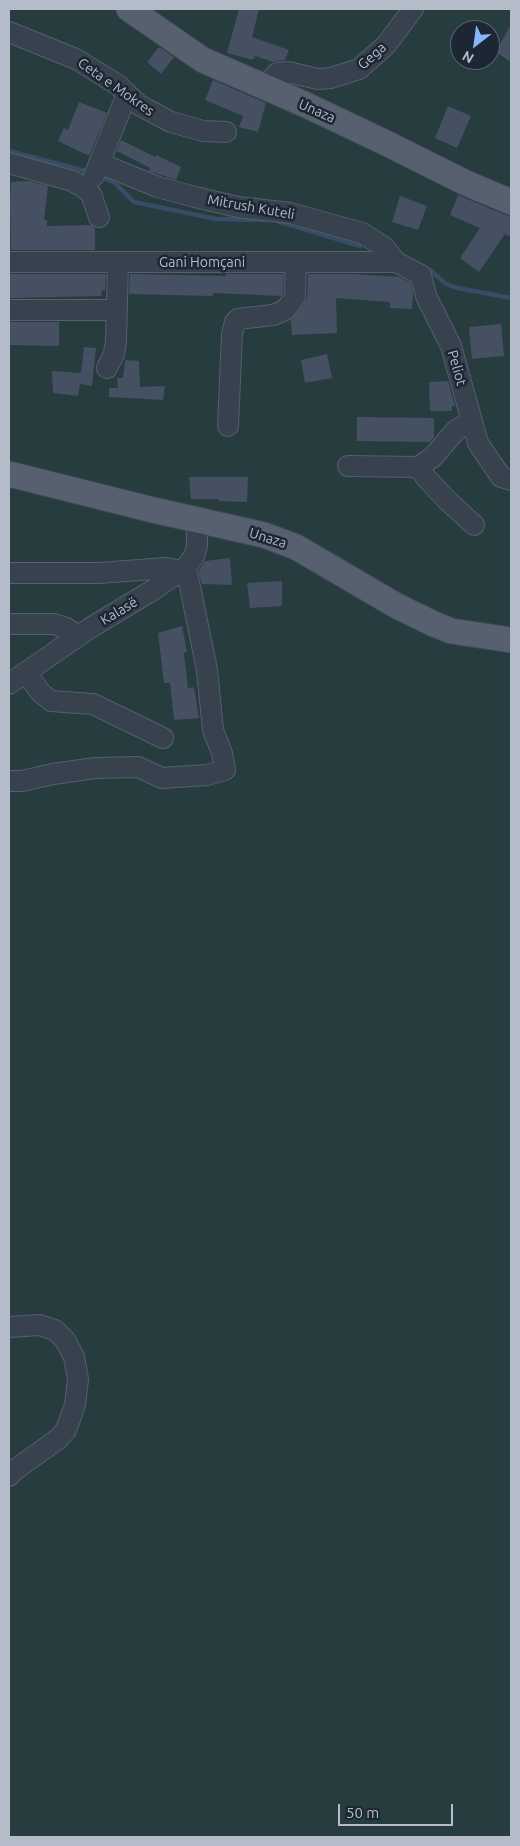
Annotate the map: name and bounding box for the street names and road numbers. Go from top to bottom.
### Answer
street label: Gega [354,39,390,73]
street label: Ceta e Mokres [74,54,158,120]
street label: Unaza [296,96,338,126]
street label: Mitrush Kuteli [206,191,296,223]
street label: Gani Homçani [159,254,245,270]
street label: Peliot [444,348,470,388]
street label: Unaza [247,524,289,552]
street label: Kalasë [97,593,141,629]

